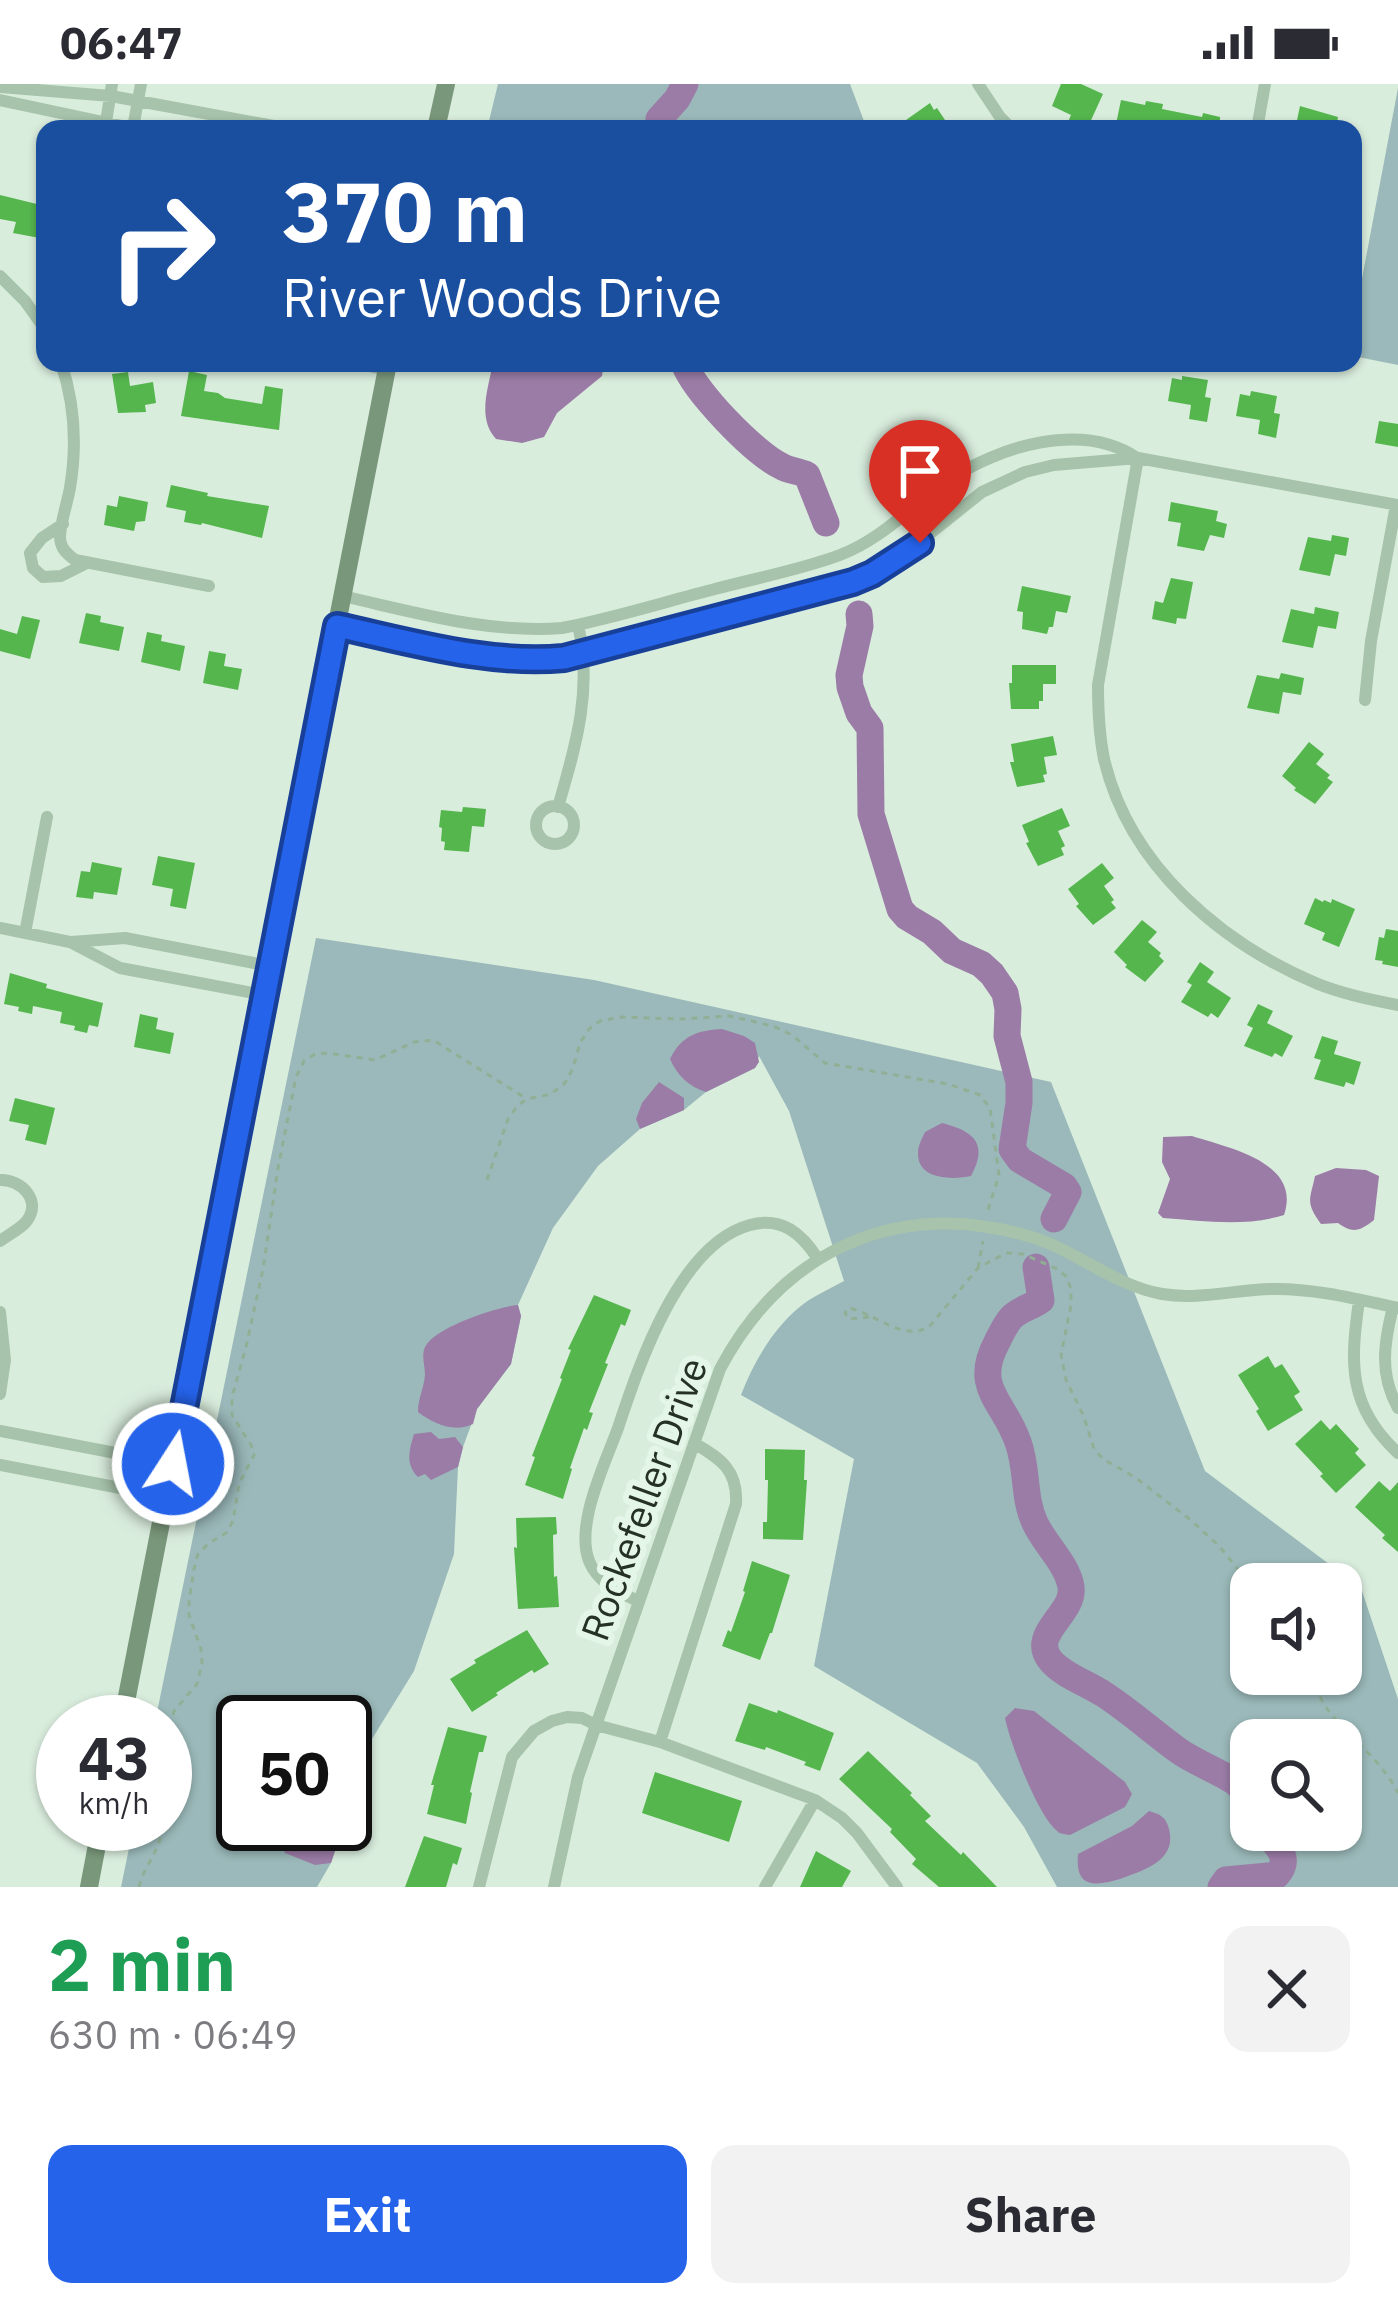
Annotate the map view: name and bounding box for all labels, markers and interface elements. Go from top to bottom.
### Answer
text: 06:47 [60,13,183,71]
text: 370 m [282,156,528,265]
icon: right [84,168,240,324]
text: River Woods Drive [282,262,722,332]
pin [869,420,971,543]
icon: arrive [887,438,953,504]
street label: Rockefeller Drive [569,1350,718,1647]
position arrow [110,1401,236,1527]
map controls [1230,1563,1362,1851]
button: sound [1230,1563,1362,1695]
speed limit sign: 50 [216,1695,372,1851]
text: 43 [78,1718,150,1797]
button: search [1230,1719,1362,1851]
text: km/h [79,1783,149,1822]
text: 2 min [48,1917,236,2011]
button: close [1224,1926,1350,2052]
text: 630 m · 06:49 [48,2009,298,2060]
button: Exit [48,2145,687,2283]
button: Share [711,2145,1350,2283]

